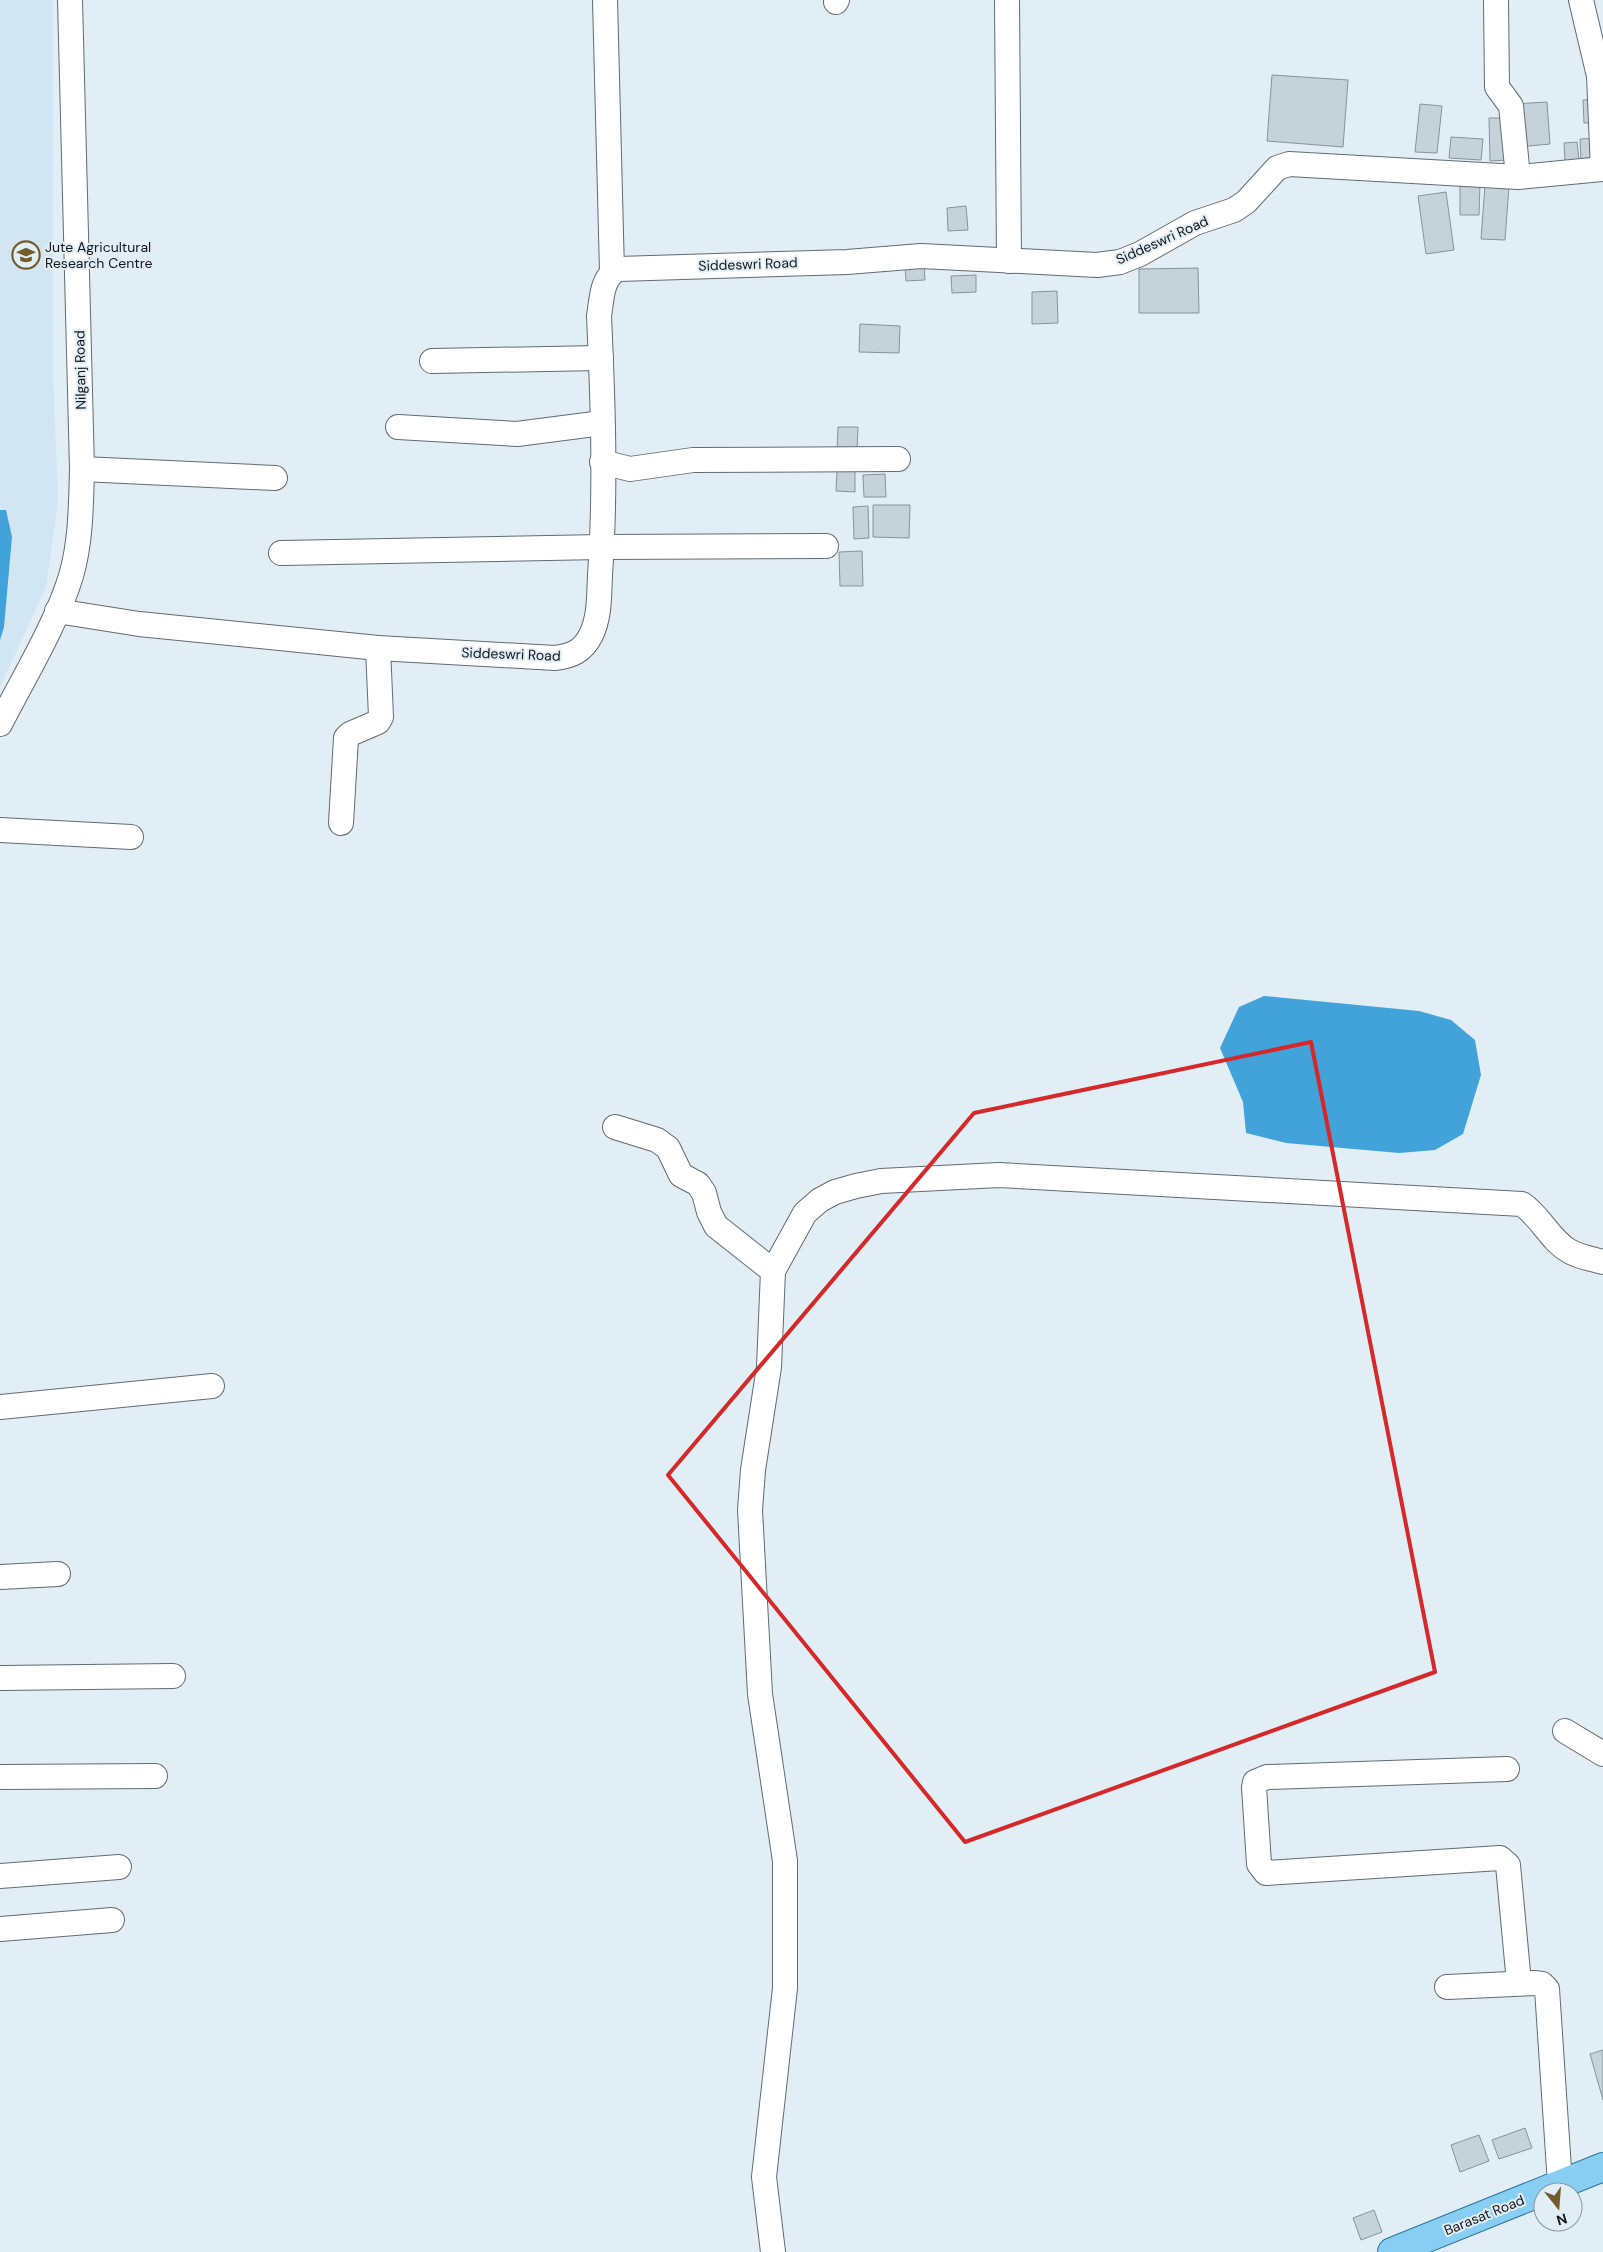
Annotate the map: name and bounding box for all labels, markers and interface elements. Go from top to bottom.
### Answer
street label: Siddeswri Road [1113,212,1211,268]
place label: Jute Agricultural Research Centre [45,238,153,272]
school or university icon: Jute Agricultural Research Centre [11,240,41,270]
street label: Siddeswri Road [698,253,798,275]
street label: Nilganj Road [70,330,90,410]
street label: Siddeswri Road [461,643,561,665]
north arrow [1533,2182,1583,2232]
street label: Barasat Road [1441,2191,1527,2239]
text: N [1554,2209,1569,2230]

